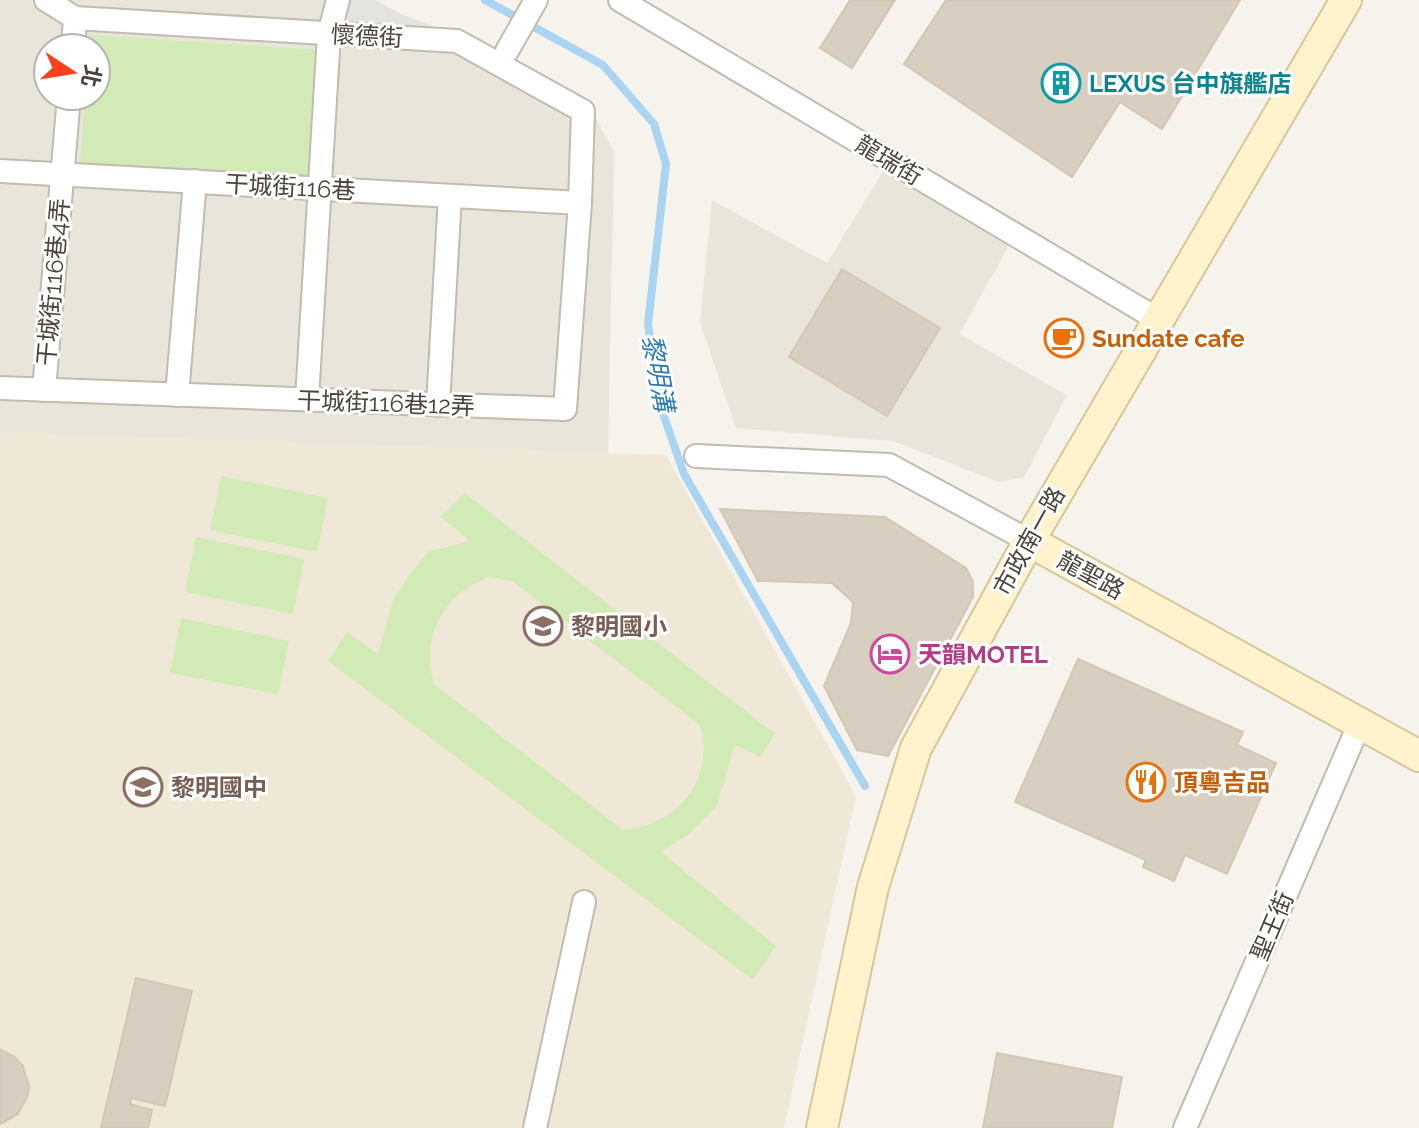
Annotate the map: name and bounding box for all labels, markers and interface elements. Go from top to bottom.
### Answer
street label: 懷德街 [330,20,404,52]
north arrow [32,32,112,112]
building icon: LEXUS 台中旗艦店 [1040,62,1082,104]
text: 北 [77,63,107,90]
place label: LEXUS 台中旗艦店 [1089,69,1291,98]
street label: 龍瑞街 [851,129,927,191]
street label: 干城街116巷 [224,169,356,205]
street label: 干城街116巷4弄 [31,197,75,367]
cafe icon: Sundate cafe [1043,317,1085,359]
place label: Sundate cafe [1092,324,1245,353]
water label: 黎明溝 [636,332,680,418]
street label: 干城街116巷12弄 [297,385,475,421]
street label: 市政南一路 [987,481,1071,601]
street label: 龍聖路 [1052,545,1130,605]
school or university icon: 黎明國小 [522,605,564,647]
place label: 黎明國小 [571,612,667,641]
hotel icon: 天韻MOTEL [869,633,911,675]
place label: 天韻MOTEL [918,640,1048,669]
restaurant icon: 頂粵吉品 [1125,761,1167,803]
school or university icon: 黎明國中 [122,766,164,808]
place label: 頂粵吉品 [1174,768,1270,797]
place label: 黎明國中 [171,773,267,802]
street label: 聖王街 [1245,887,1299,965]

